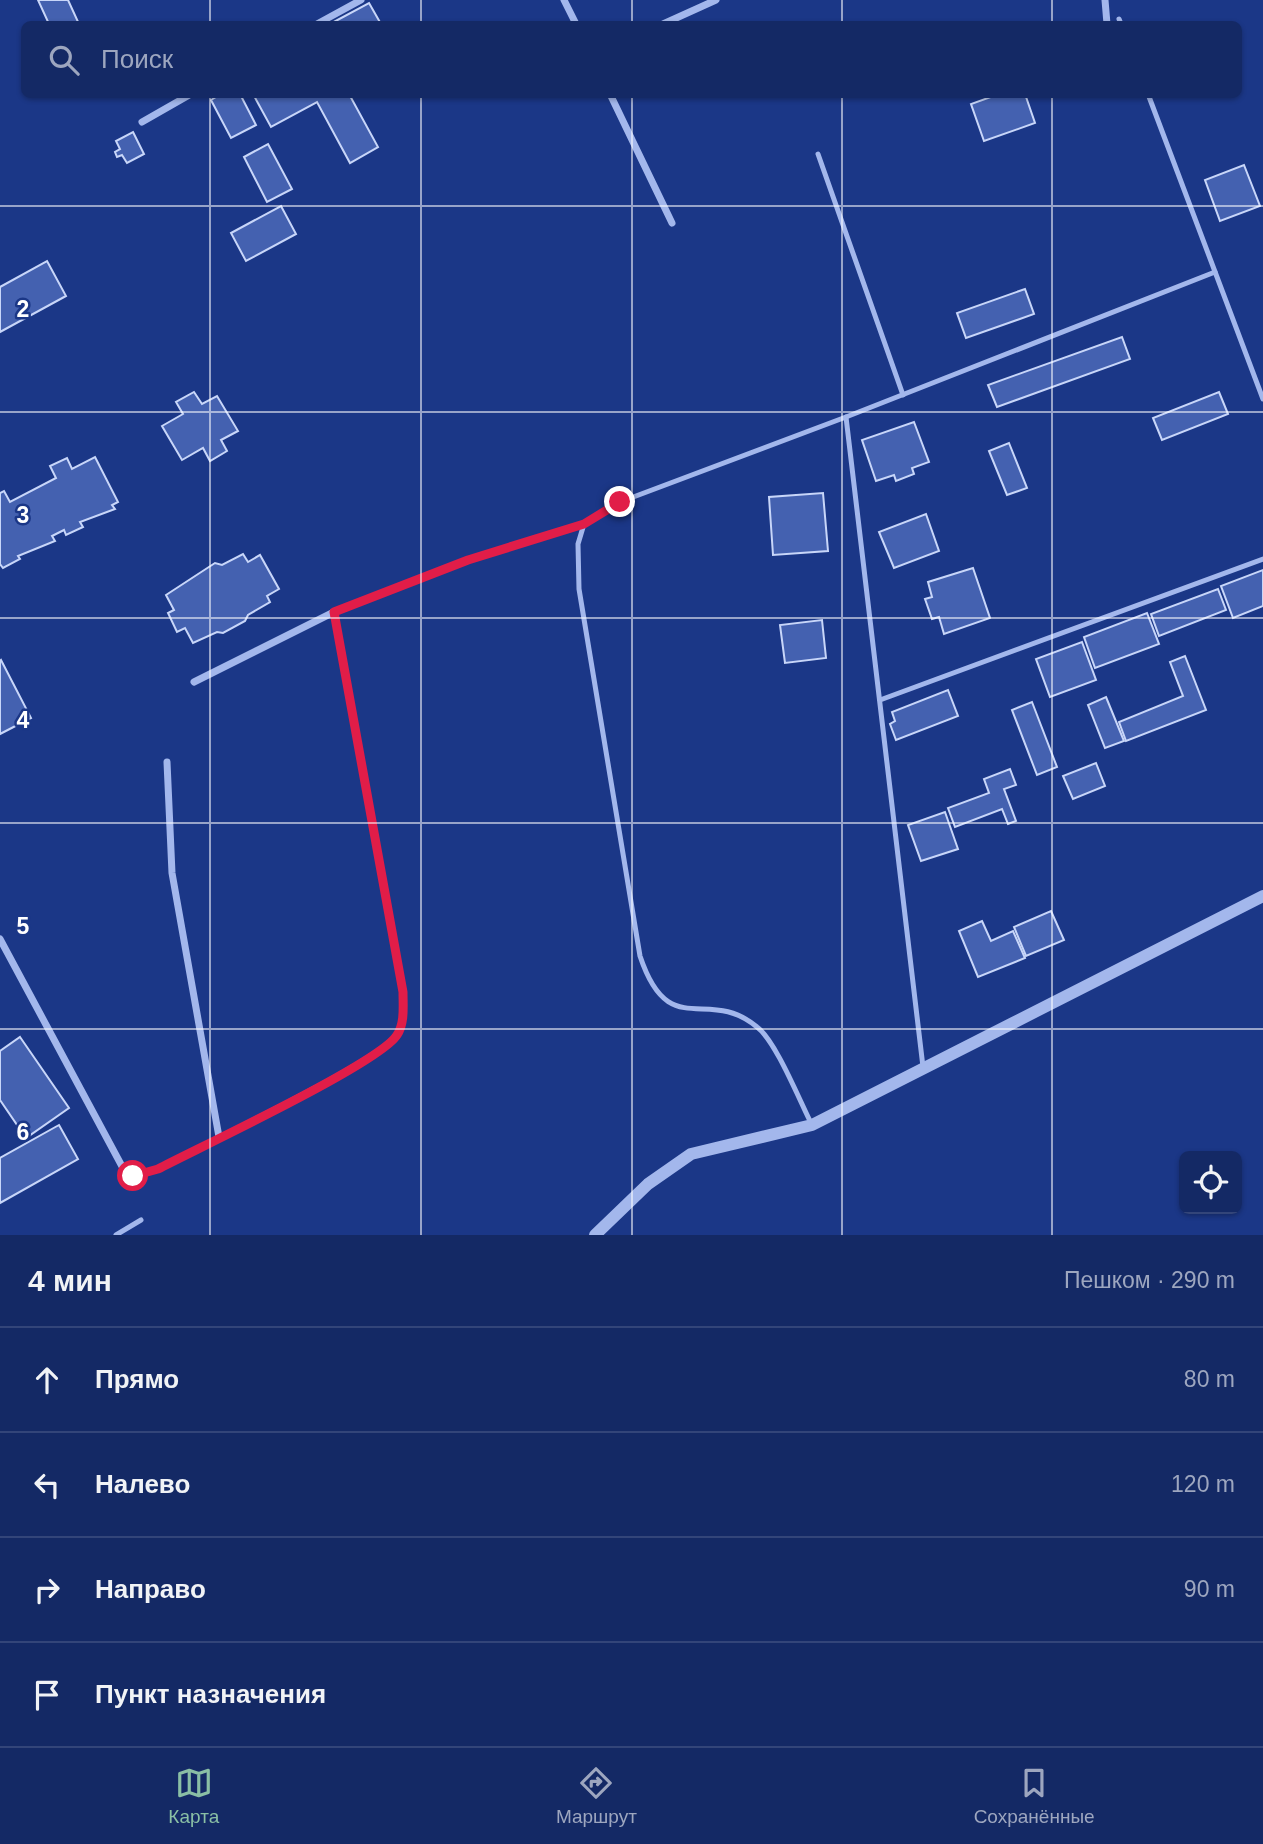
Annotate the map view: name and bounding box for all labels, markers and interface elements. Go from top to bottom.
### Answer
search box [21,21,1242,98]
icon: search [45,41,83,79]
text: Поиск [101,44,173,74]
text: 2 [17,296,29,322]
route end [604,486,635,517]
text: 3 [17,502,29,528]
text: 4 [17,707,30,733]
text: 5 [17,913,30,939]
text: 6 [17,1119,29,1145]
map controls [1179,1151,1242,1214]
button: locate [1179,1151,1242,1214]
route start [117,1160,148,1191]
text: 4 мин [28,1264,112,1297]
text: Пешком · 290 m [1064,1267,1235,1293]
icon: ahead [28,1361,66,1399]
text: Прямо [95,1364,179,1394]
text: 80 m [1184,1366,1235,1392]
icon: left [28,1466,66,1504]
text: Налево [95,1469,190,1499]
text: 120 m [1171,1471,1235,1497]
icon: right [28,1571,66,1609]
text: Направо [95,1574,206,1604]
text: 90 m [1184,1576,1235,1602]
icon: arrive [28,1676,66,1714]
text: Пункт назначения [95,1679,326,1709]
tab: Карта [168,1764,219,1828]
tab: Маршрут [556,1764,637,1828]
tab: Сохранённые [974,1764,1095,1828]

